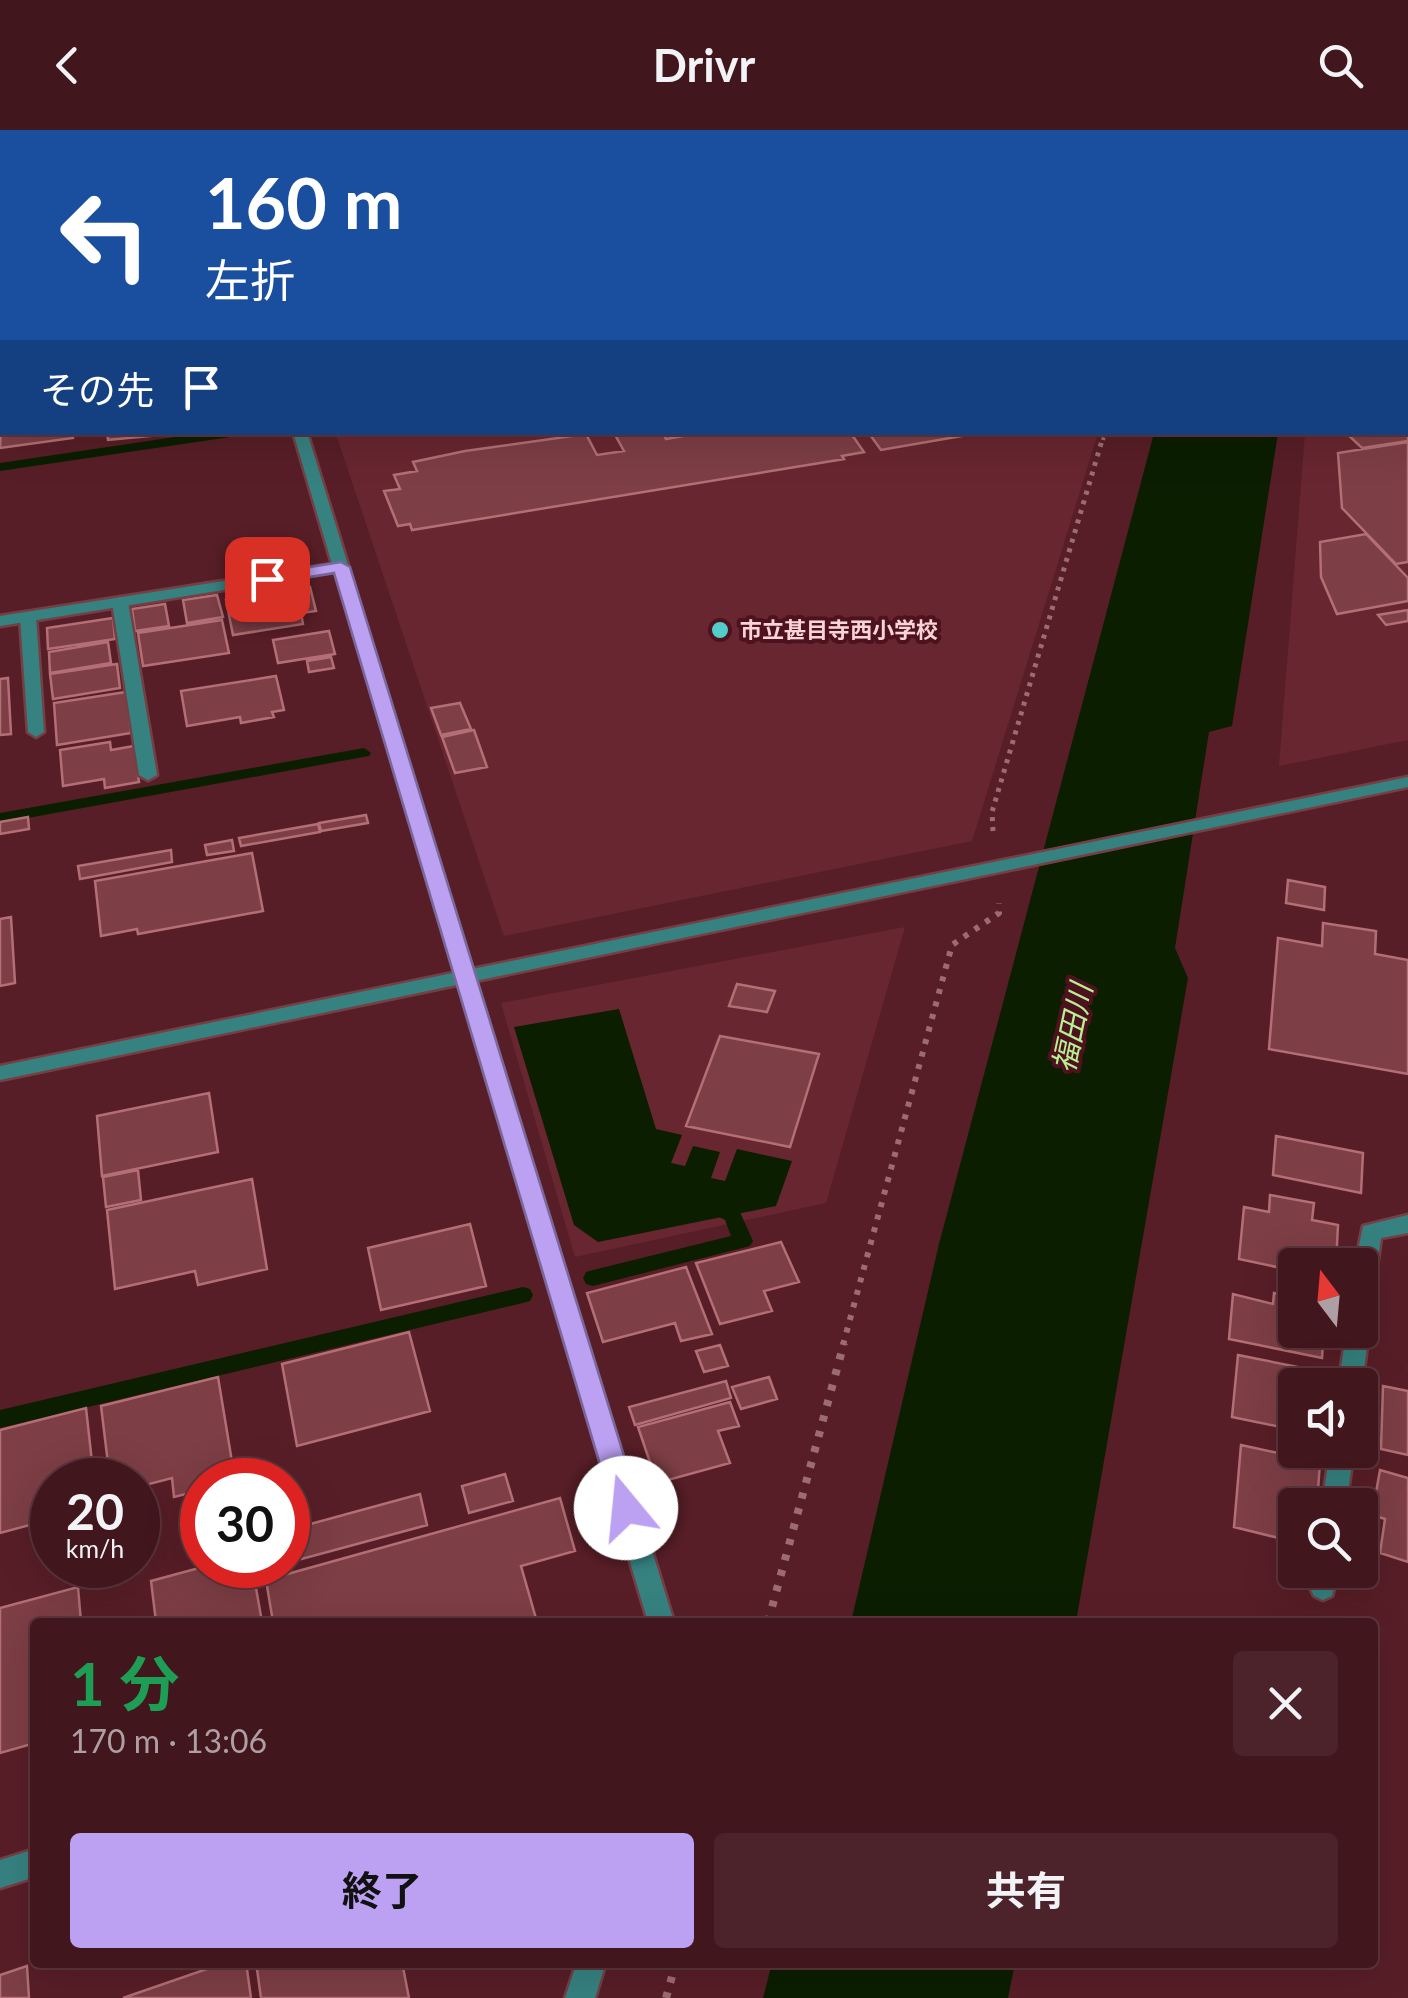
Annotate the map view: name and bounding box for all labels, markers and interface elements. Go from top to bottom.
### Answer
icon: back [40,38,95,93]
text: Drivr [653,38,755,92]
icon: search [1313,38,1368,93]
text: 160 m [205,160,402,244]
icon: left [40,170,170,300]
text: 左折 [205,253,295,307]
icon: arrive [174,360,229,415]
text: その先 [40,366,154,412]
pin [225,537,310,622]
icon: arrive [240,552,295,607]
place label: 市立甚目寺西小学校 [740,616,938,643]
marker: 市立甚目寺西小学校 [709,619,731,641]
water label: 福田川 [1044,977,1099,1075]
north arrow [1278,1248,1378,1348]
map controls [1278,1248,1378,1588]
button: sound [1278,1368,1378,1468]
position arrow [574,1456,678,1560]
speed limit sign: 30 [180,1458,310,1588]
text: 20 [66,1481,124,1541]
button: search [1278,1488,1378,1588]
text: km/h [66,1533,124,1563]
text: 1 分 [70,1647,179,1719]
button: close [1233,1651,1338,1756]
text: 170 m · 13:06 [70,1721,267,1760]
button: 終了 [70,1833,694,1948]
button: 共有 [714,1833,1338,1948]

